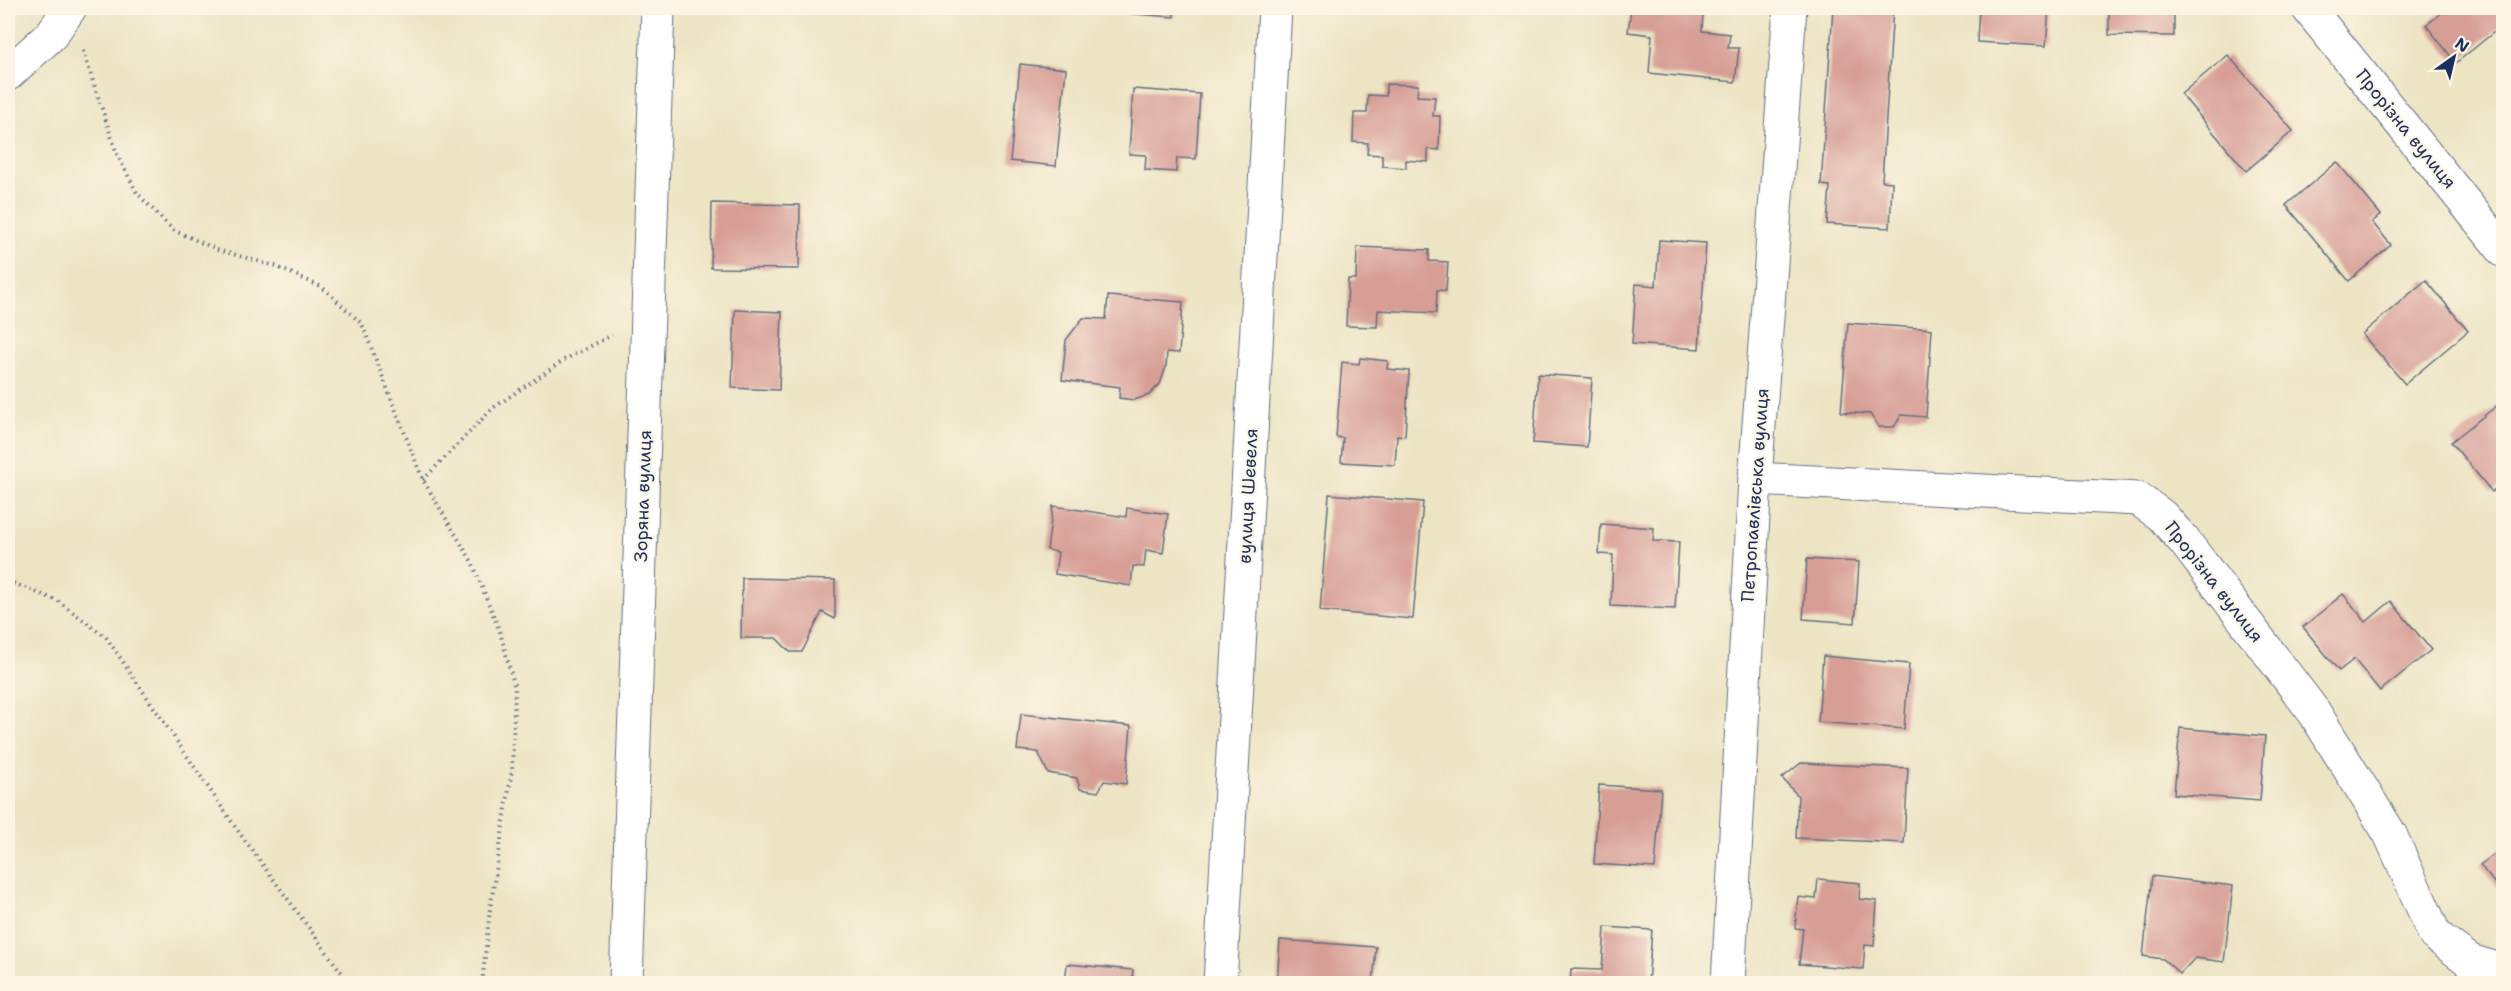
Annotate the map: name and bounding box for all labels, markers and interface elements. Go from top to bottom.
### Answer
north arrow [2424,27,2484,87]
text: N [2451,33,2473,57]
street label: Прорізна вулиця [2350,64,2462,194]
street label: Петропавлівська вулиця [1736,387,1774,603]
street label: вулиця Шевеля [1232,428,1264,564]
street label: Зоряна вулиця [629,430,657,562]
street label: Прорізна вулиця [2159,517,2269,647]

